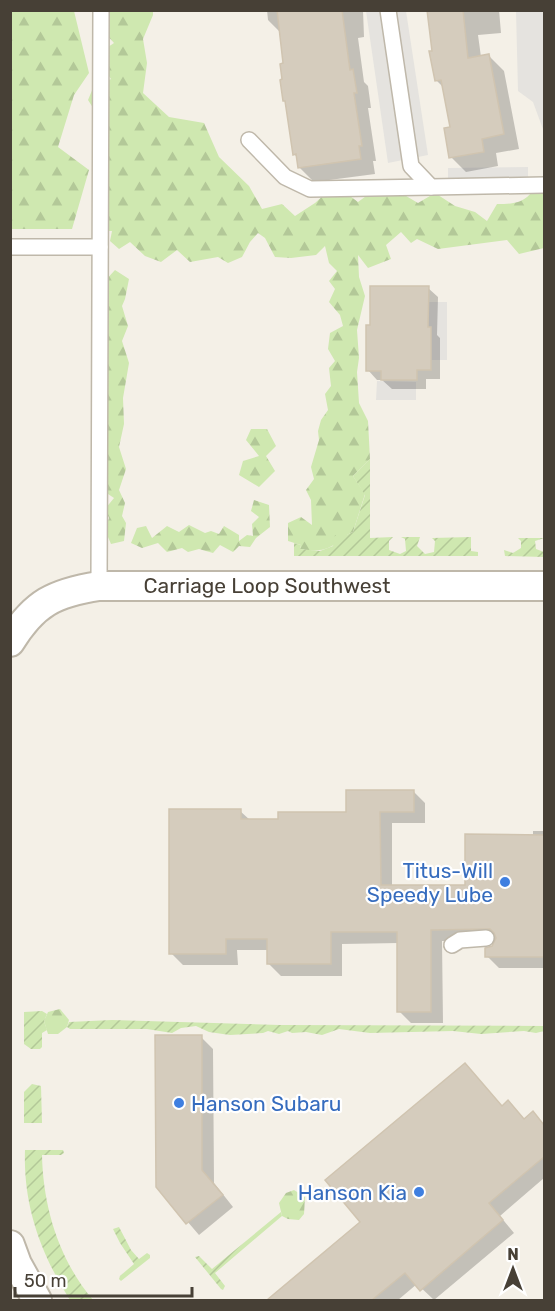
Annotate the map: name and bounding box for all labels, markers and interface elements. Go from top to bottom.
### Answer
street label: Carriage Loop Southwest [144,573,390,598]
place label: Titus-Will Speedy Lube [367,858,493,907]
marker: Titus-Will Speedy Lube [498,875,512,889]
place label: Hanson Subaru [191,1091,341,1116]
marker: Hanson Subaru [172,1096,186,1110]
place label: Hanson Kia [298,1180,407,1205]
marker: Hanson Kia [412,1185,426,1199]
north arrow [483,1239,543,1299]
text: N [507,1245,519,1264]
scale bar [15,1260,192,1298]
text: 50 m [24,1270,67,1292]

